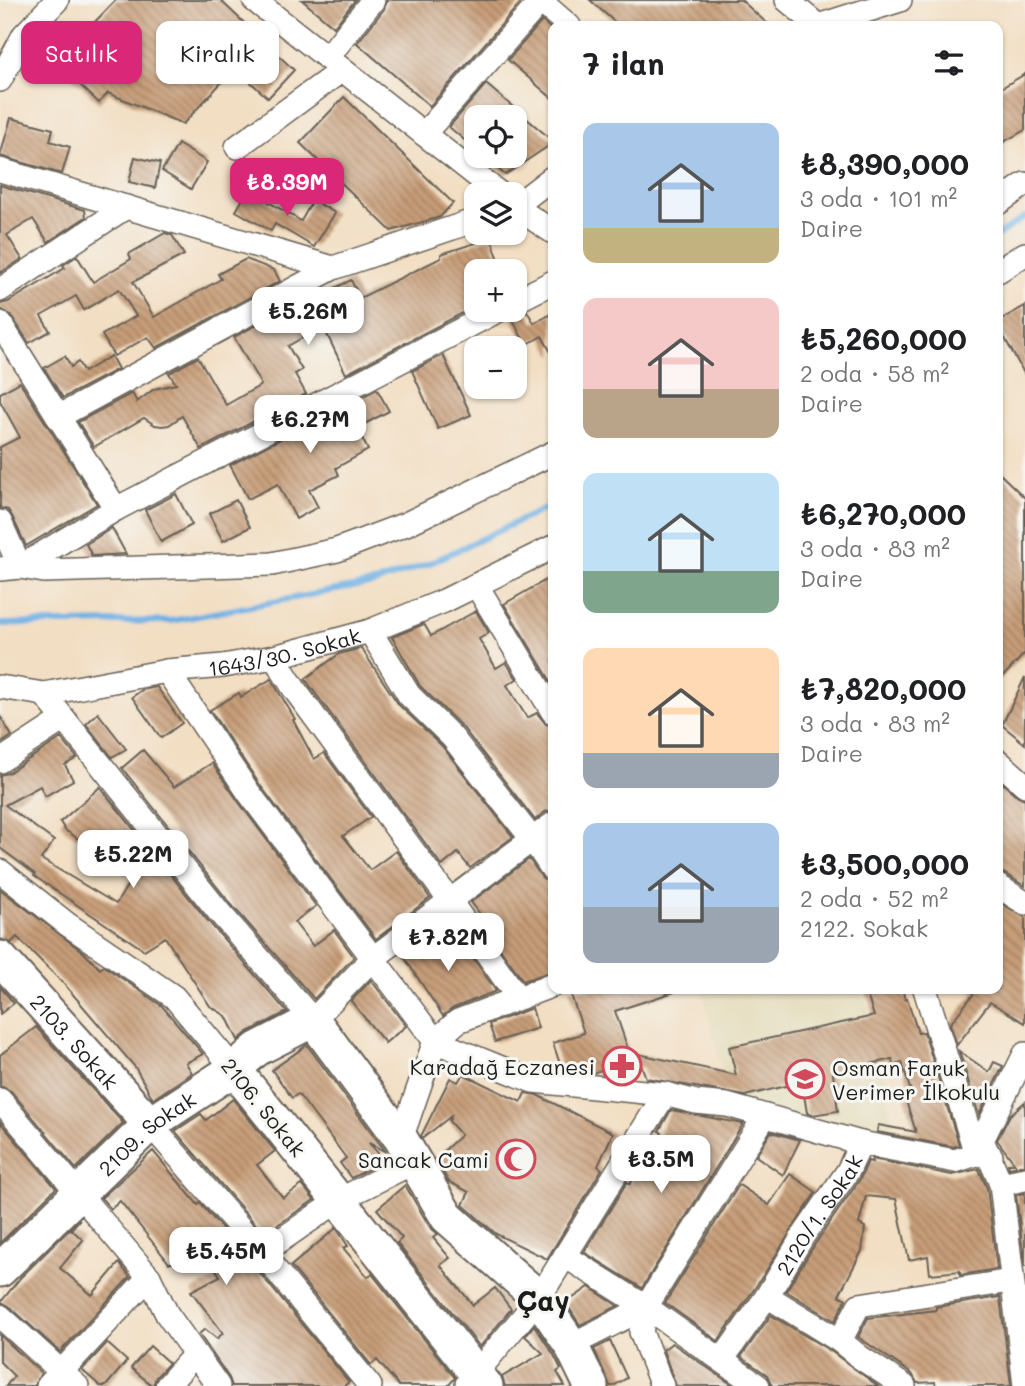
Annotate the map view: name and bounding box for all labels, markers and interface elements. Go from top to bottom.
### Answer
chip: Satılık [21,21,142,84]
chip: Kiralık [156,21,279,84]
text: 7 ilan [583,43,664,83]
icon: filters [930,44,968,82]
map controls [464,105,527,399]
button: locate [464,105,527,168]
text: ₺8,390,000 [800,143,969,183]
icon: home [639,151,723,235]
pin: ₺8.39M [230,158,344,218]
text: ₺8.39M [246,166,328,196]
button: layers [464,182,527,245]
text: 3 oda · 101 m² [800,183,957,213]
text: Daire [800,213,863,243]
button: + [464,259,527,322]
pin: ₺5.26M [251,288,365,347]
text: ₺5.26M [268,295,348,325]
text: ₺5,260,000 [800,318,967,358]
icon: home [639,326,723,410]
button: − [464,336,527,399]
text: 2 oda · 58 m² [800,358,949,388]
text: Daire [800,388,863,418]
pin: ₺6.27M [253,396,367,455]
text: ₺6.27M [270,403,350,433]
text: ₺6,270,000 [800,493,966,533]
icon: home [639,501,723,585]
text: 3 oda · 83 m² [800,533,950,563]
text: Daire [800,563,863,593]
street label: 1643/30. Sokak [207,621,364,681]
text: ₺7,820,000 [800,668,966,708]
icon: home [639,676,723,760]
text: 3 oda · 83 m² [800,708,950,738]
text: Daire [800,738,863,768]
pin: ₺5.22M [76,830,190,890]
text: ₺5.22M [93,838,173,868]
text: ₺3,500,000 [800,843,969,883]
icon: home [639,851,723,935]
text: 2 oda · 52 m² [800,883,948,913]
text: 2122. Sokak [800,913,928,943]
pin: ₺7.82M [391,914,505,973]
text: ₺7.82M [408,921,488,951]
street label: 2103. Sokak [25,988,125,1094]
pharmacy icon: Karadağ Eczanesi [601,1045,643,1087]
street label: 2106. Sokak [216,1052,312,1162]
place label: Karadağ Eczanesi [410,1053,595,1080]
place label: Osman Faruk Verimer İlkokulu [832,1054,1000,1105]
school or university icon: Osman Faruk Verimer İlkokulu [784,1058,826,1100]
street label: 2109. Sokak [92,1085,200,1181]
pin: ₺3.5M [612,1136,710,1195]
mosque icon: Sancak Cami [495,1138,537,1180]
text: ₺3.5M [627,1143,695,1173]
place label: Sancak Cami [358,1146,489,1173]
street label: 2120/1. Sokak [769,1150,867,1279]
pin: ₺5.45M [169,1228,283,1287]
text: ₺5.45M [185,1235,267,1265]
district label: Çay [516,1282,570,1319]

